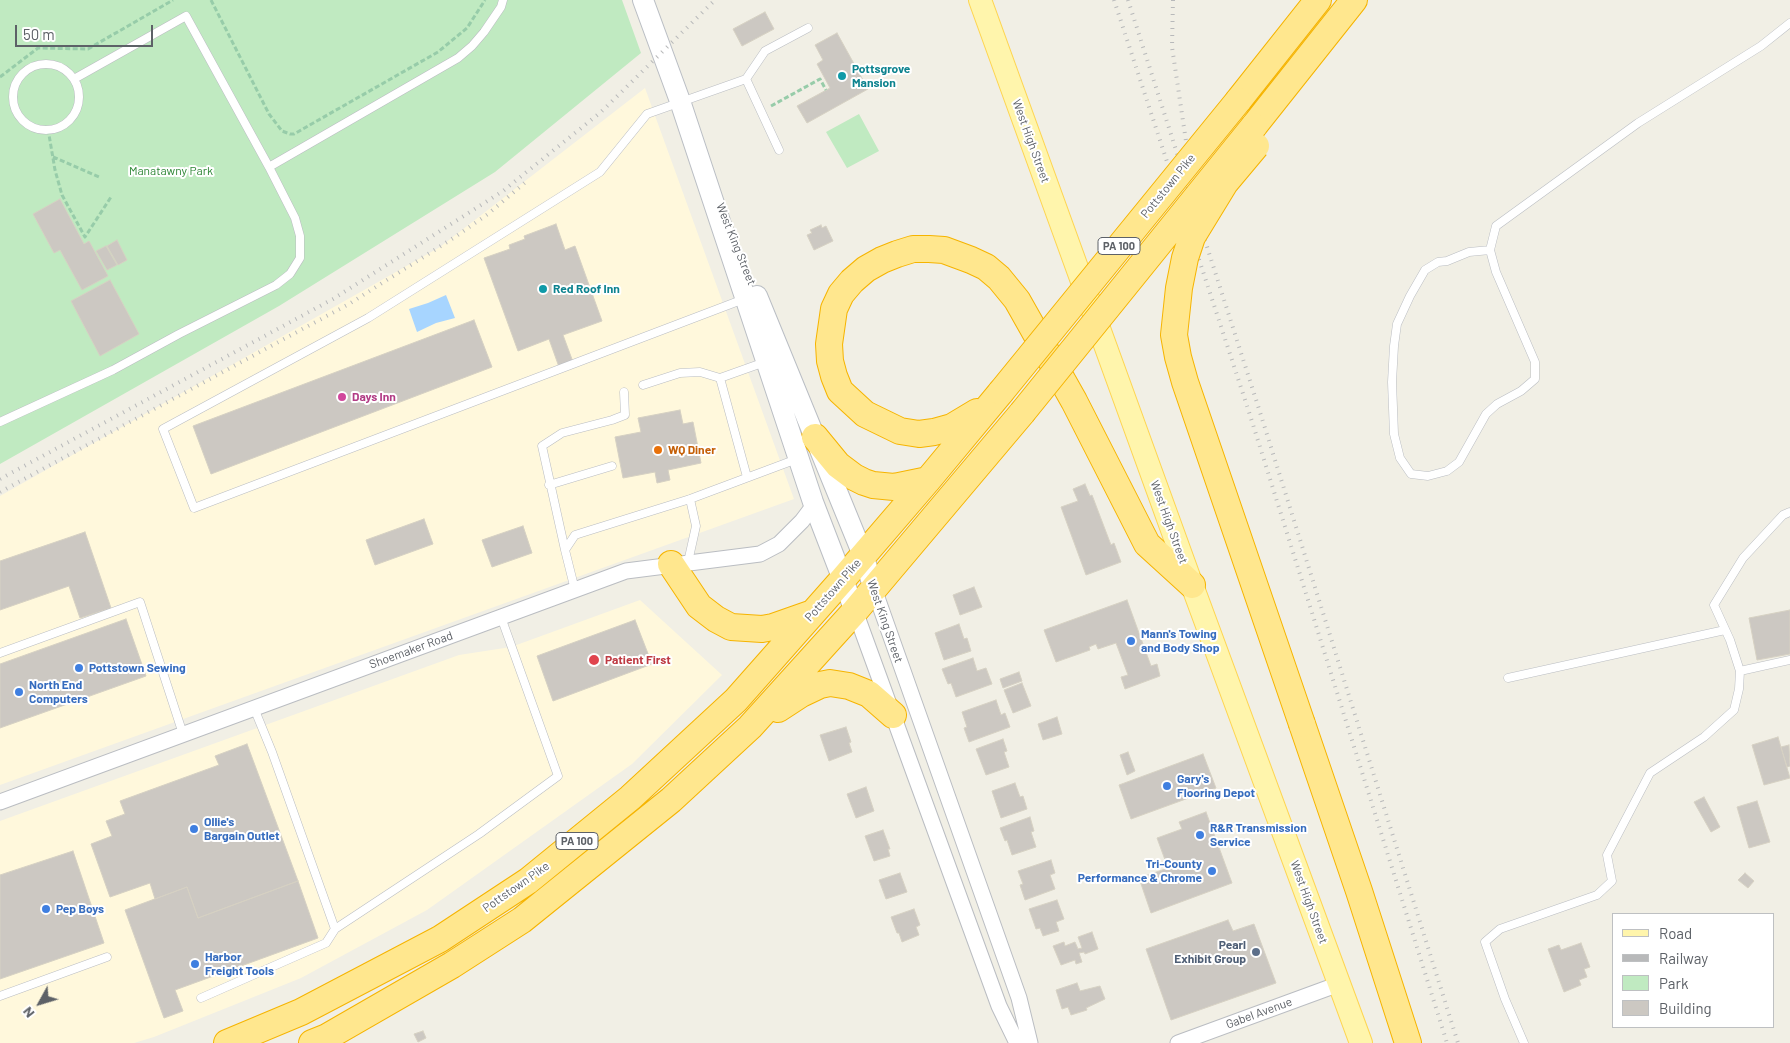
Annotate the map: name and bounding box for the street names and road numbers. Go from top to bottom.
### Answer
street label: West High Street [1009,97,1053,185]
street label: Pottstown Pike [1138,151,1198,221]
street label: West King Street [713,201,759,287]
road number: PA 100 [1098,238,1140,255]
street label: West High Street [1147,478,1191,566]
street label: Pottstown Pike [802,556,864,624]
street label: West King Street [864,577,906,665]
street label: Shoemaker Road [367,628,455,672]
road number: PA 100 [556,832,598,849]
street label: West High Street [1287,858,1331,946]
street label: Pottstown Pike [480,859,552,915]
street label: Gabel Avenue [1224,994,1294,1032]

